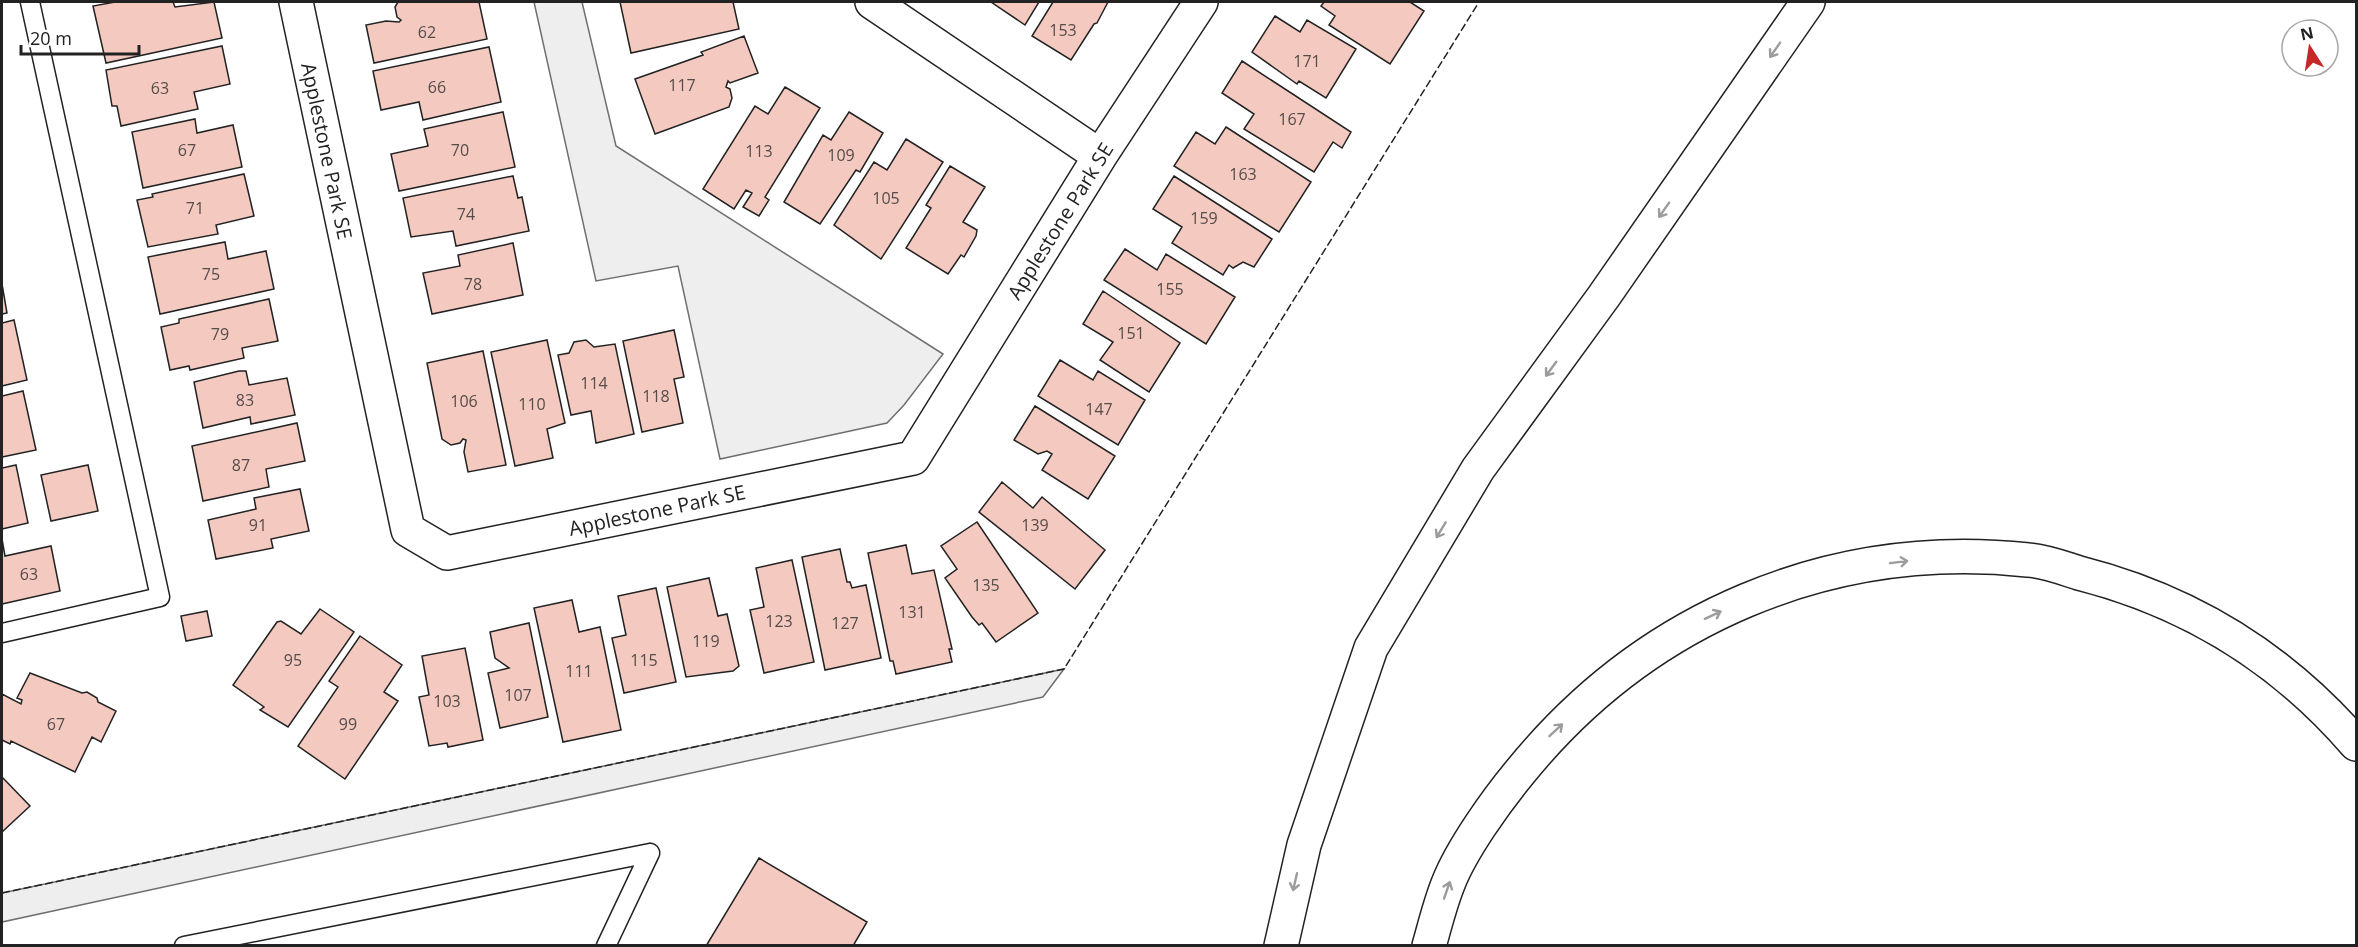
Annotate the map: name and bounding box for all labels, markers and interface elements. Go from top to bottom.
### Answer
scale bar [21,18,140,56]
north arrow [2280,18,2340,78]
house number: 153 [1049,19,1077,41]
house number: 62 [418,21,436,43]
text: N [2298,21,2316,45]
text: 20 m [30,26,72,50]
one-way arrow [1769,41,1781,57]
house number: 171 [1293,50,1321,72]
street label: Applestone Park SE [295,60,359,242]
house number: 117 [668,74,696,96]
house number: 66 [428,76,446,98]
house number: 63 [151,77,169,99]
house number: 167 [1278,108,1306,130]
street label: Applestone Park SE [1001,138,1119,304]
house number: 67 [178,139,196,161]
house number: 70 [451,139,469,161]
house number: 113 [745,140,773,162]
house number: 109 [827,144,855,166]
house number: 163 [1229,163,1257,185]
house number: 105 [872,187,900,209]
house number: 71 [186,197,204,219]
one-way arrow [1658,201,1670,217]
house number: 74 [457,203,475,225]
house number: 159 [1190,207,1218,229]
house number: 75 [202,263,220,285]
house number: 78 [464,273,482,295]
house number: 155 [1156,278,1184,300]
house number: 151 [1117,322,1145,344]
house number: 79 [211,323,229,345]
one-way arrow [1545,360,1557,376]
house number: 114 [580,372,608,394]
house number: 118 [642,385,670,407]
house number: 83 [236,389,254,411]
house number: 106 [450,390,478,412]
house number: 110 [518,393,546,415]
house number: 147 [1085,398,1113,420]
house number: 87 [232,454,250,476]
street label: Applestone Park SE [566,478,748,542]
house number: 91 [249,514,267,536]
house number: 139 [1021,514,1049,536]
one-way arrow [1435,521,1447,538]
one-way arrow [1888,556,1908,567]
house number: 63 [20,563,38,585]
house number: 135 [972,574,1000,596]
house number: 131 [898,601,926,623]
one-way arrow [1703,609,1721,620]
house number: 123 [765,610,793,632]
house number: 127 [831,612,859,634]
house number: 119 [692,630,720,652]
house number: 95 [284,649,302,671]
house number: 115 [630,649,658,671]
house number: 111 [565,660,593,682]
house number: 107 [504,684,532,706]
house number: 103 [433,690,461,712]
house number: 67 [47,713,65,735]
house number: 99 [339,713,357,735]
one-way arrow [1549,723,1564,737]
one-way arrow [1289,872,1301,891]
one-way arrow [1442,881,1453,900]

